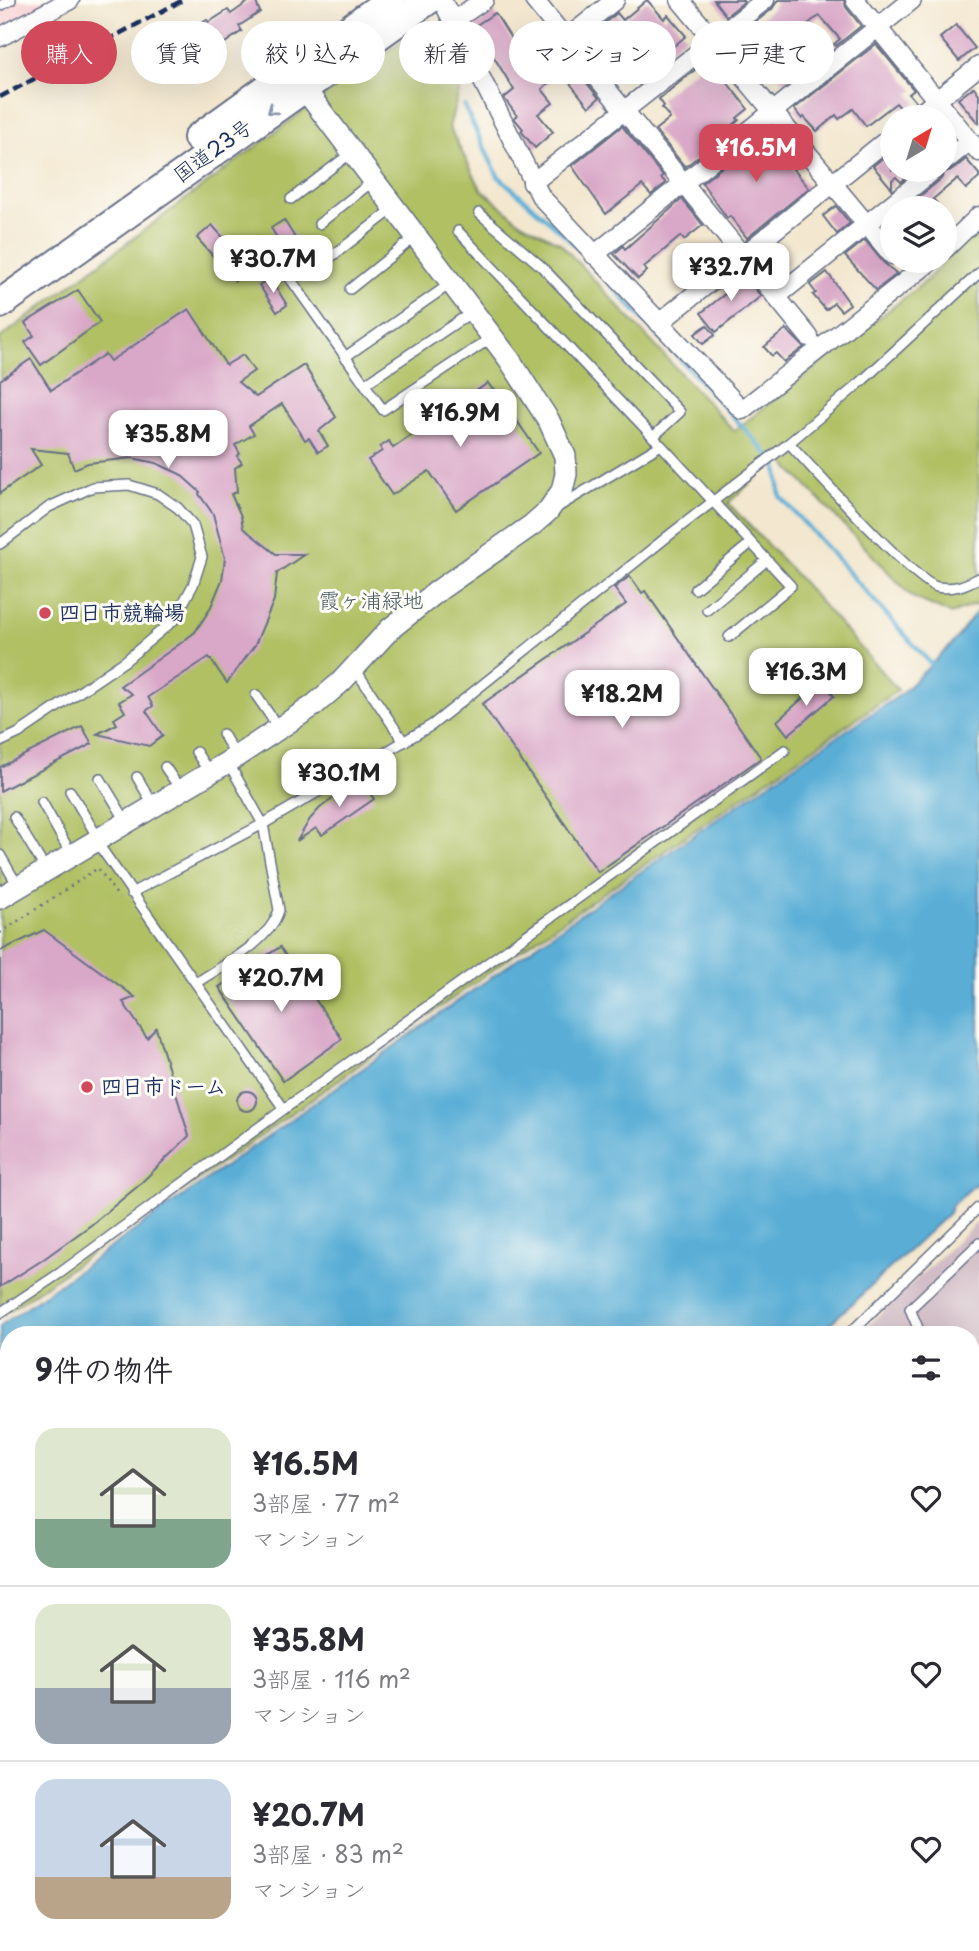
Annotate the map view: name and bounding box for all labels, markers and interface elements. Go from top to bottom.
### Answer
chip: 購入 [21,21,117,84]
chip: 賃貸 [131,21,227,84]
chip: 絞り込み [241,21,385,84]
chip: 新着 [399,21,495,84]
chip: マンション [509,21,676,84]
chip: 一戸建て [690,21,834,84]
one-way arrow [267,102,280,114]
north arrow [880,105,957,182]
map controls [880,105,957,273]
street label: 国道23号 [165,110,258,189]
pin: ¥16.5M [699,124,813,184]
text: ¥16.5M [715,129,797,164]
button: layers [880,196,957,273]
pin: ¥30.7M [216,236,330,295]
text: ¥30.7M [230,240,316,275]
pin: ¥32.7M [674,244,788,303]
text: ¥32.7M [688,248,774,283]
pin: ¥16.9M [403,390,517,449]
text: ¥16.9M [420,394,500,429]
pin: ¥35.8M [111,410,225,470]
text: ¥35.8M [125,415,211,450]
park label: 霞ヶ浦緑地 [319,583,424,615]
place label: 四日市競輪場 [59,595,185,627]
marker: 四日市競輪場 [37,605,53,621]
pin: ¥16.3M [749,648,863,708]
text: ¥16.3M [765,653,847,688]
pin: ¥18.2M [565,670,679,730]
text: ¥18.2M [581,675,663,710]
pin: ¥30.1M [282,750,396,809]
text: ¥30.1M [297,754,381,789]
pin: ¥20.7M [224,954,338,1014]
text: ¥20.7M [238,959,324,994]
place label: 四日市ドーム [101,1069,226,1101]
marker: 四日市ドーム [79,1079,95,1095]
text: 9件の物件 [35,1346,173,1391]
icon: filters [907,1349,945,1387]
text: ¥16.5M [252,1440,359,1485]
icon: home [91,1456,175,1540]
icon: heart [907,1479,945,1517]
text: 3部屋 · 77 m² [252,1485,400,1520]
text: マンション [252,1520,366,1555]
text: ¥35.8M [252,1616,365,1661]
icon: home [91,1632,175,1716]
icon: heart [907,1655,945,1693]
text: 3部屋 · 116 m² [252,1661,411,1696]
text: マンション [252,1696,366,1731]
text: ¥20.7M [252,1791,365,1836]
icon: home [91,1807,175,1891]
icon: heart [907,1830,945,1868]
text: 3部屋 · 83 m² [252,1836,404,1871]
text: マンション [252,1871,366,1906]

